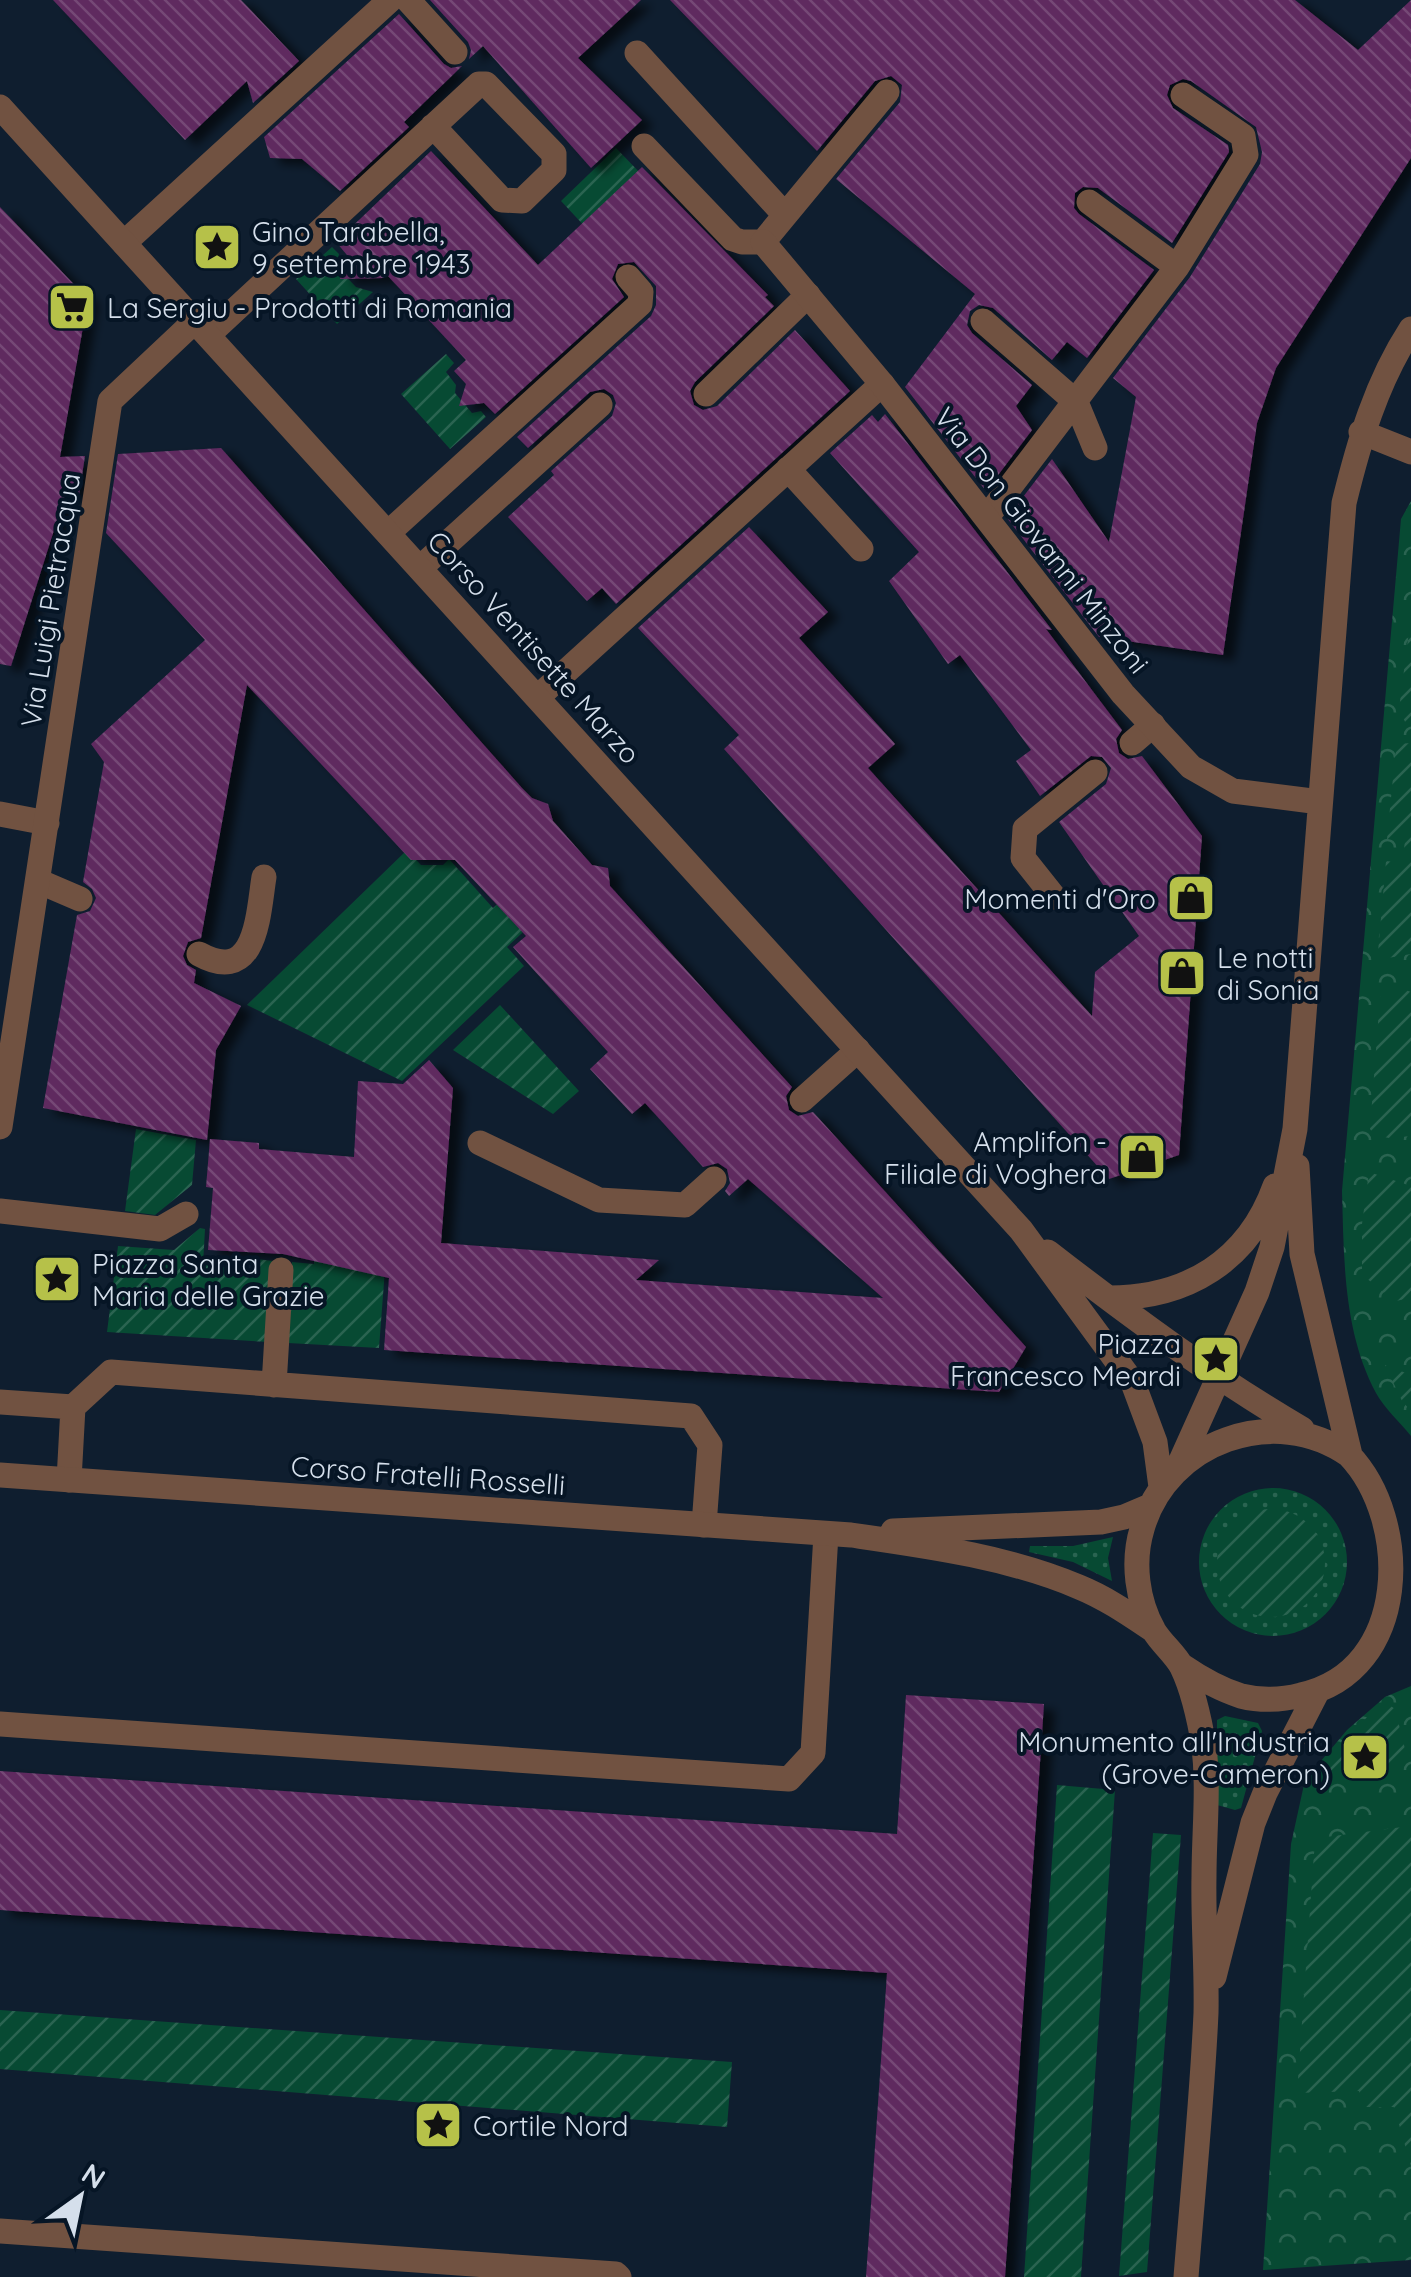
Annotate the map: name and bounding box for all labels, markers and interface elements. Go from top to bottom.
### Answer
place label: Gino Tarabella, 9 settembre 1943 [252,214,470,281]
place icon: Gino Tarabella, 9 settembre 1943 [191,221,243,273]
supermarket icon: La Sergiu - Prodotti di Romania [46,281,98,333]
place label: La Sergiu - Prodotti di Romania [107,290,512,325]
street label: Via Don Giovanni Minzoni [927,400,1157,680]
street label: Via Luigi Pietracqua [13,470,87,730]
street label: Corso Ventisette Marzo [420,523,648,771]
shop icon: Momenti d'Oro [1165,872,1217,924]
place label: Momenti d'Oro [964,881,1156,916]
place label: Le notti di Sonia [1217,940,1319,1007]
shop icon: Le notti di Sonia [1156,947,1208,999]
place label: Amplifon - Filiale di Voghera [884,1124,1107,1191]
shop icon: Amplifon - Filiale di Voghera [1116,1131,1168,1183]
place label: Piazza Santa Maria delle Grazie [92,1246,324,1313]
place icon: Piazza Santa Maria delle Grazie [31,1253,83,1305]
place label: Piazza Francesco Meardi [950,1326,1181,1393]
place icon: Piazza Francesco Meardi [1190,1333,1242,1385]
street label: Corso Fratelli Rosselli [290,1448,566,1502]
place label: Monumento all'Industria (Grove-Cameron) [1018,1724,1330,1791]
place icon: Monumento all'Industria (Grove-Cameron) [1339,1731,1391,1783]
place icon: Cortile Nord [412,2099,464,2151]
place label: Cortile Nord [473,2108,629,2143]
north arrow [30,2147,130,2247]
text: N [76,2155,112,2196]

